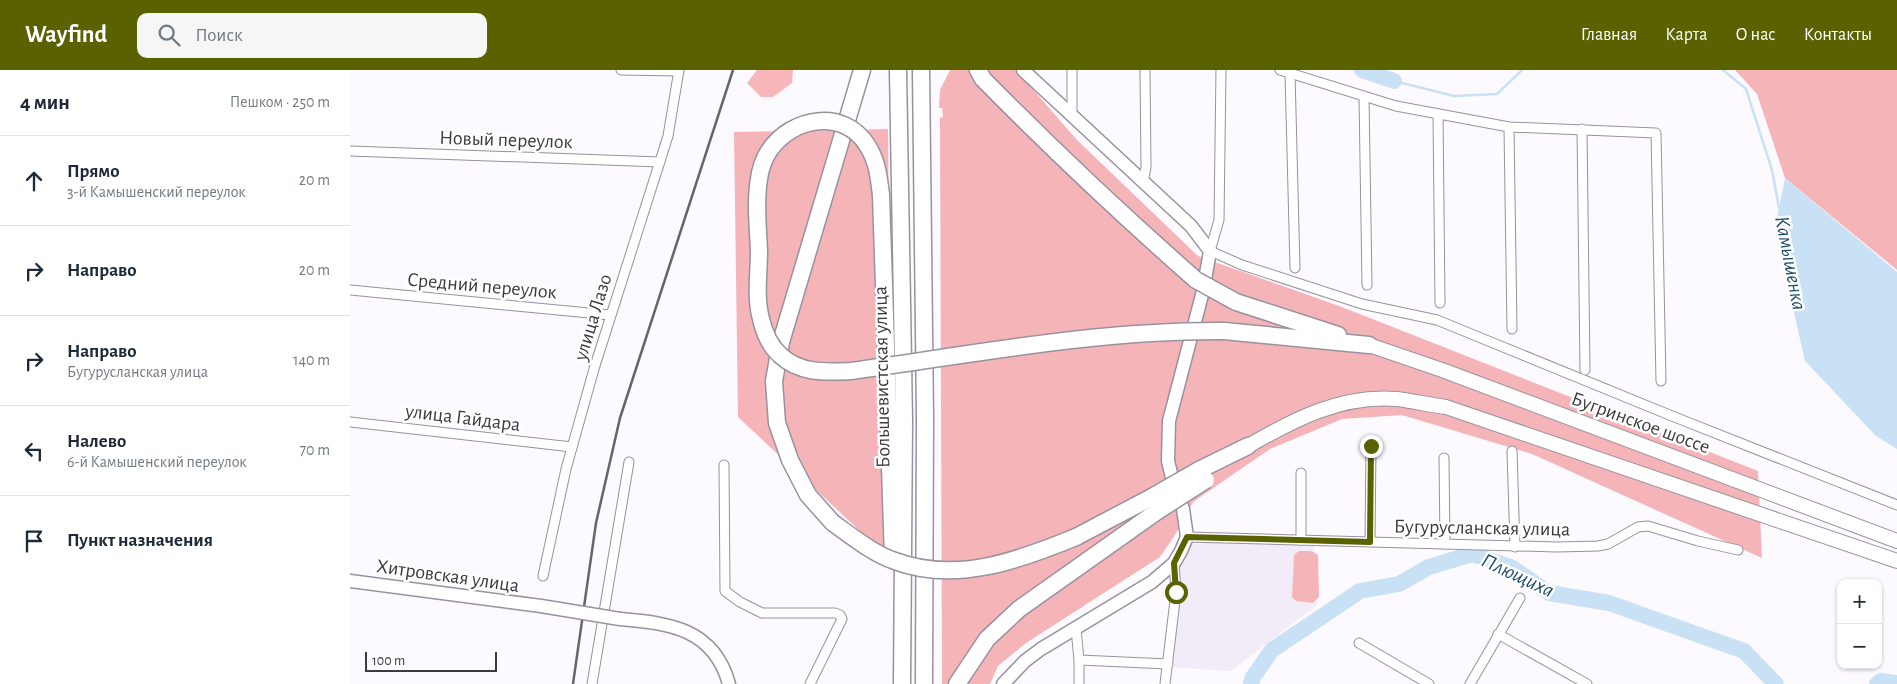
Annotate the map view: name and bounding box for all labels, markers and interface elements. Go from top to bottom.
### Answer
search box [137,13,487,58]
icon: search [155,21,183,49]
text: Wayfind [25,23,107,47]
text: Поиск [195,26,243,45]
text: Главная [1581,26,1637,44]
text: Карта [1665,26,1707,44]
text: О нас [1735,26,1776,44]
text: Контакты [1804,26,1872,44]
text: 4 мин [20,92,70,113]
text: Пешком · 250 m [230,94,330,110]
street label: Новый переулок [439,128,573,152]
text: Прямо [67,162,120,181]
icon: ahead [20,167,48,195]
text: 20 m [299,172,330,188]
text: 3-й Камышенский переулок [67,184,246,200]
water label: Камышенка [1771,214,1810,312]
icon: right [20,257,48,285]
text: Направо [67,261,137,280]
text: 20 m [299,262,330,278]
street label: Средний переулок [406,269,558,302]
street label: улица Лазо [570,272,616,364]
street label: Большевистская улица [870,286,894,468]
text: Направо [67,342,137,361]
icon: right [20,347,48,375]
text: 140 m [293,352,330,368]
text: Бугурусланская улица [67,364,208,380]
street label: Бугринское шоссе [1569,389,1713,457]
street label: улица Гайдара [403,401,522,435]
text: Налево [67,432,126,451]
route end [1360,435,1383,458]
icon: left [20,437,48,465]
text: 70 m [299,442,330,458]
text: 6-й Камышенский переулок [67,454,247,470]
street label: Бугурусланская улица [1394,516,1570,540]
icon: arrive [20,527,48,555]
text: Пункт назначения [67,531,213,550]
water label: Плющиха [1478,550,1557,601]
street label: Хитровская улица [375,556,521,596]
map controls [1837,579,1882,669]
button: + [1837,579,1882,624]
route start [1165,581,1188,604]
button: − [1837,624,1882,669]
scale bar [365,649,498,672]
text: 100 m [372,654,405,668]

